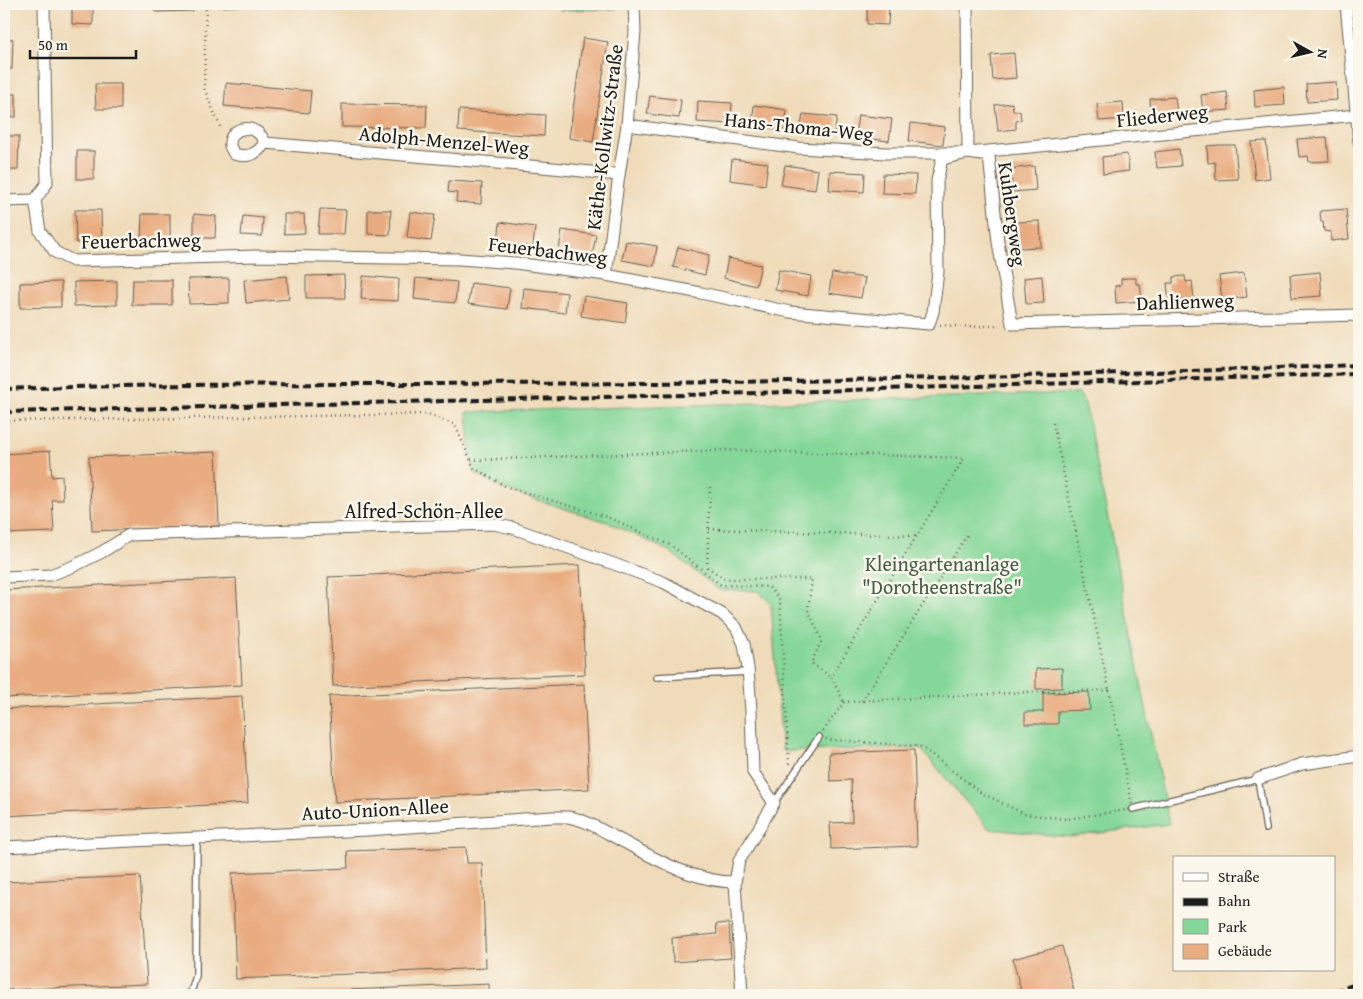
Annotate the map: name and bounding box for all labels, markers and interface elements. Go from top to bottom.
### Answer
scale bar [30,28,136,60]
north arrow [1286,28,1336,78]
text: 50 m [38,34,69,55]
street label: Käthe-Kollwitz-Straße [578,42,630,232]
text: N [1312,48,1333,60]
street label: Fliederweg [1115,96,1209,134]
street label: Hans-Thoma-Weg [723,104,875,148]
street label: Adolph-Menzel-Weg [358,118,530,162]
street label: Kuhbergweg [991,160,1035,268]
street label: Feuerbachweg [81,224,201,256]
street label: Feuerbachweg [487,228,609,272]
street label: Dahlienweg [1136,285,1234,317]
street label: Alfred-Schön-Allee [344,496,504,525]
park label: Kleingartenanlage "Dorotheenstraße" [862,549,1022,601]
street label: Auto-Union-Allee [301,791,449,827]
legend [1173,856,1336,972]
text: Straße [1218,866,1260,887]
text: Bahn [1218,890,1251,911]
text: Park [1218,916,1247,937]
text: Gebäude [1218,940,1272,961]

